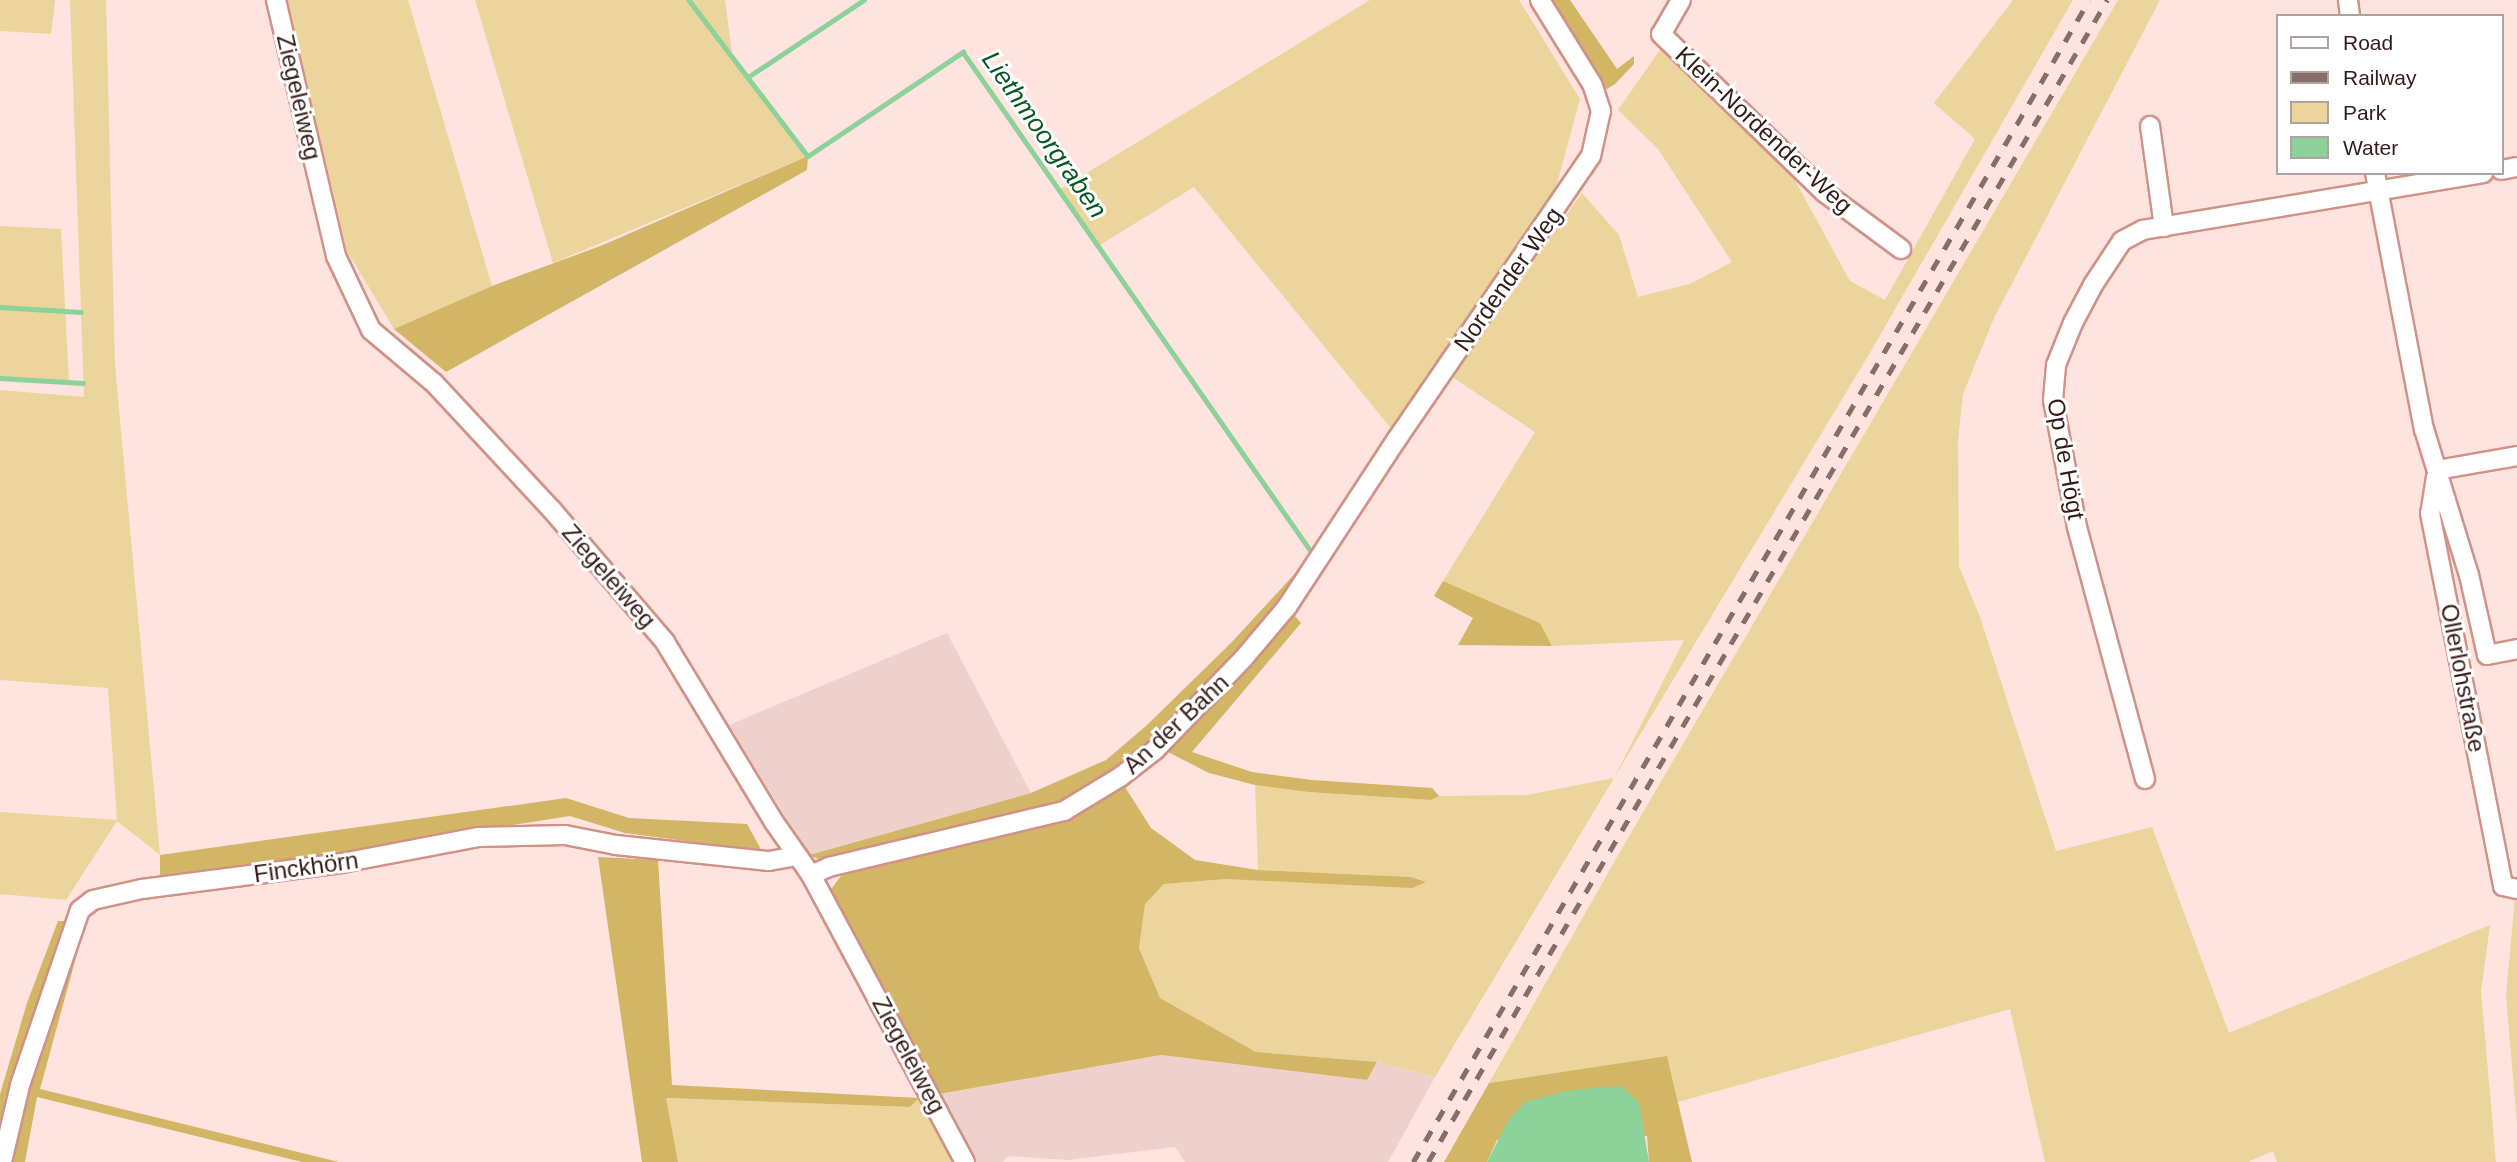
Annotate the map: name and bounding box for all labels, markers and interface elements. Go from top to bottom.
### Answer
legend [2276,14,2503,175]
street label: Ziegeleiweg [271,31,327,163]
text: Road [2343,31,2393,54]
street label: Klein-Nordender-Weg [1669,40,1859,220]
water label: Liethmoorgraben [975,46,1113,224]
text: Railway [2343,66,2417,89]
text: Park [2343,101,2386,124]
text: Water [2343,136,2398,159]
street label: Nordender Weg [1448,202,1568,356]
street label: Op de Högt [2041,396,2091,522]
street label: Ziegeleiweg [556,518,662,634]
street label: Ollerlohstraße [2434,601,2492,755]
street label: An der Bahn [1117,668,1235,780]
street label: Finckhörn [252,845,360,889]
street label: Ziegeleiweg [866,992,952,1118]

